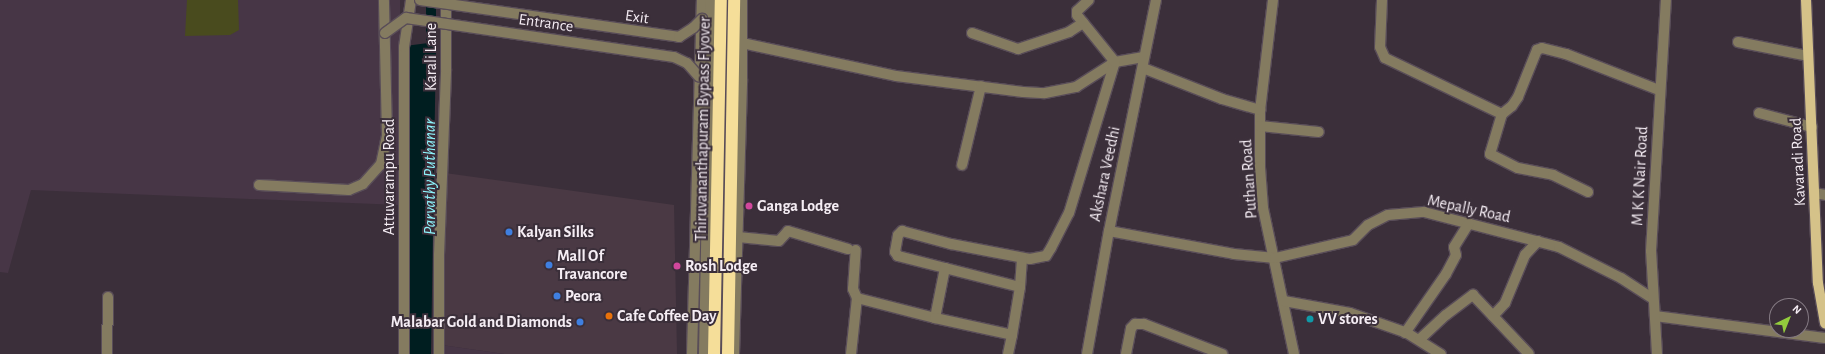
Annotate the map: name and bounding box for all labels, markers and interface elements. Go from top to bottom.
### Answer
street label: Exit [624,6,650,28]
street label: Entrance [517,10,575,36]
street label: Thiruvananthapuram Bypass Flyover [691,16,715,242]
street label: Karali Lane [421,23,441,91]
street label: Kavaradi Road [1786,117,1810,207]
street label: Attuvarampu Road [379,119,399,235]
water label: Parvathy Puthanar [420,119,440,235]
street label: Akshara Veedhi [1086,125,1124,223]
street label: M K K Nair Road [1628,126,1652,226]
street label: Puthan Road [1237,139,1261,219]
street label: Mepally Road [1426,191,1512,227]
place label: Ganga Lodge [757,196,839,216]
marker: Ganga Lodge [744,201,754,211]
place label: Kalyan Silks [517,222,594,242]
marker: Kalyan Silks [504,227,514,237]
place label: Mall Of Travancore [557,246,627,284]
place label: Rosh Lodge [685,256,758,276]
marker: Mall Of Travancore [544,260,554,270]
marker: Rosh Lodge [672,261,682,271]
place label: Peora [565,286,602,306]
marker: Peora [552,291,562,301]
north arrow [1769,298,1809,338]
text: N [1790,303,1803,316]
place label: Cafe Coffee Day [617,306,716,326]
place label: VV stores [1318,309,1378,329]
marker: Cafe Coffee Day [604,311,614,321]
place label: Malabar Gold and Diamonds [391,312,572,332]
marker: VV stores [1305,314,1315,324]
marker: Malabar Gold and Diamonds [575,317,585,327]

